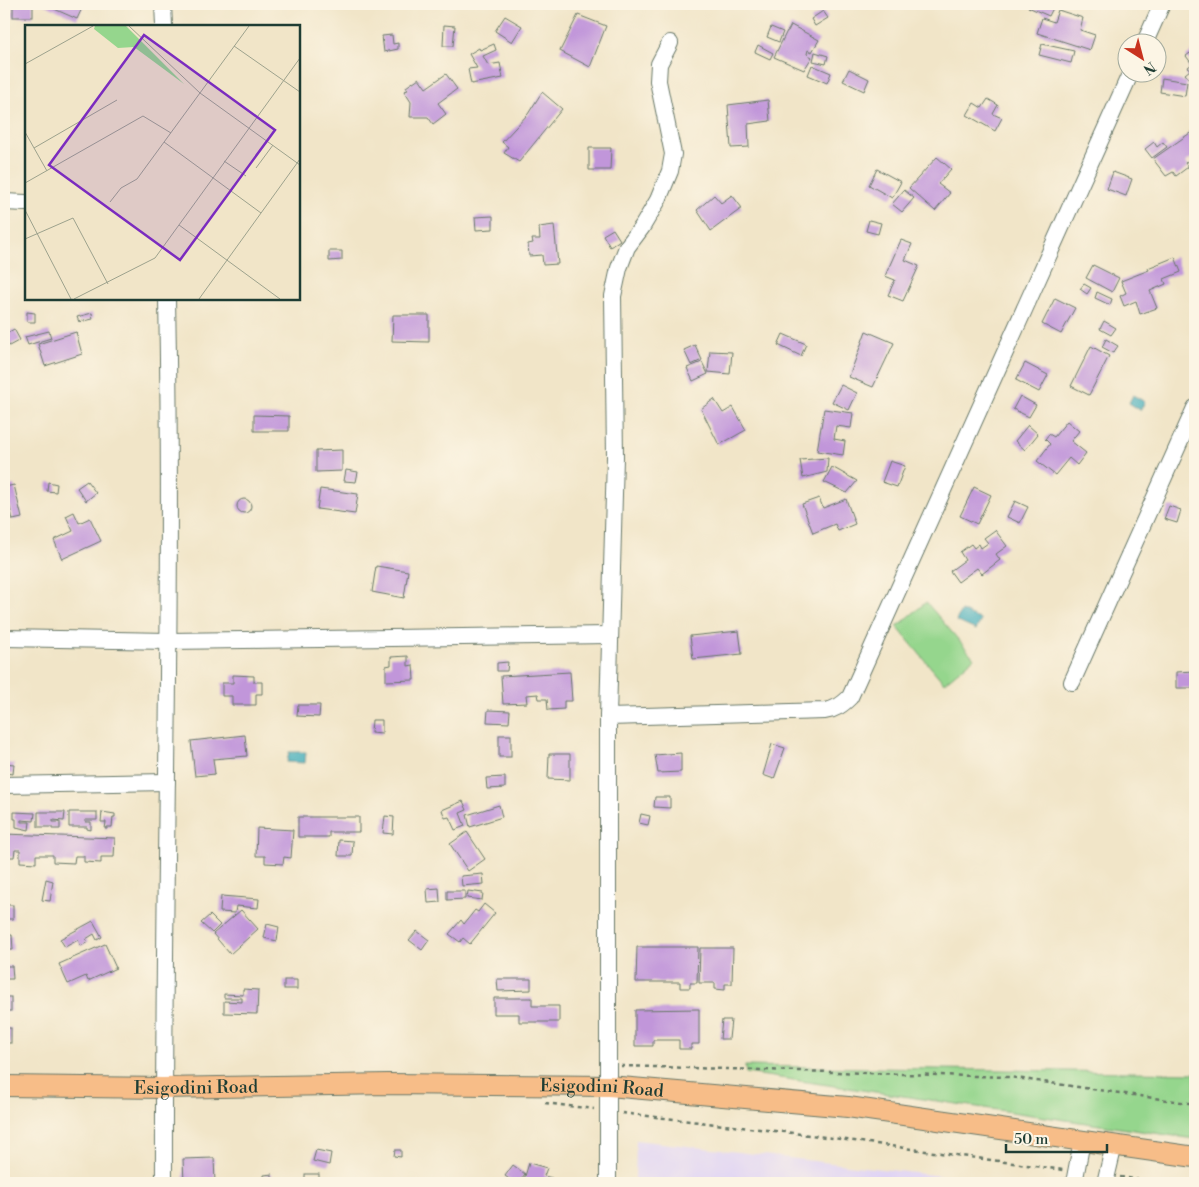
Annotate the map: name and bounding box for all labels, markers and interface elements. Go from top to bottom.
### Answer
inset map [25,25,300,300]
north arrow [1116,32,1166,82]
text: N [1139,57,1159,78]
street label: Esigodini Road [540,1074,666,1103]
street label: Esigodini Road [134,1075,259,1100]
scale bar [1006,1122,1108,1154]
text: 50 m [1014,1130,1048,1149]

